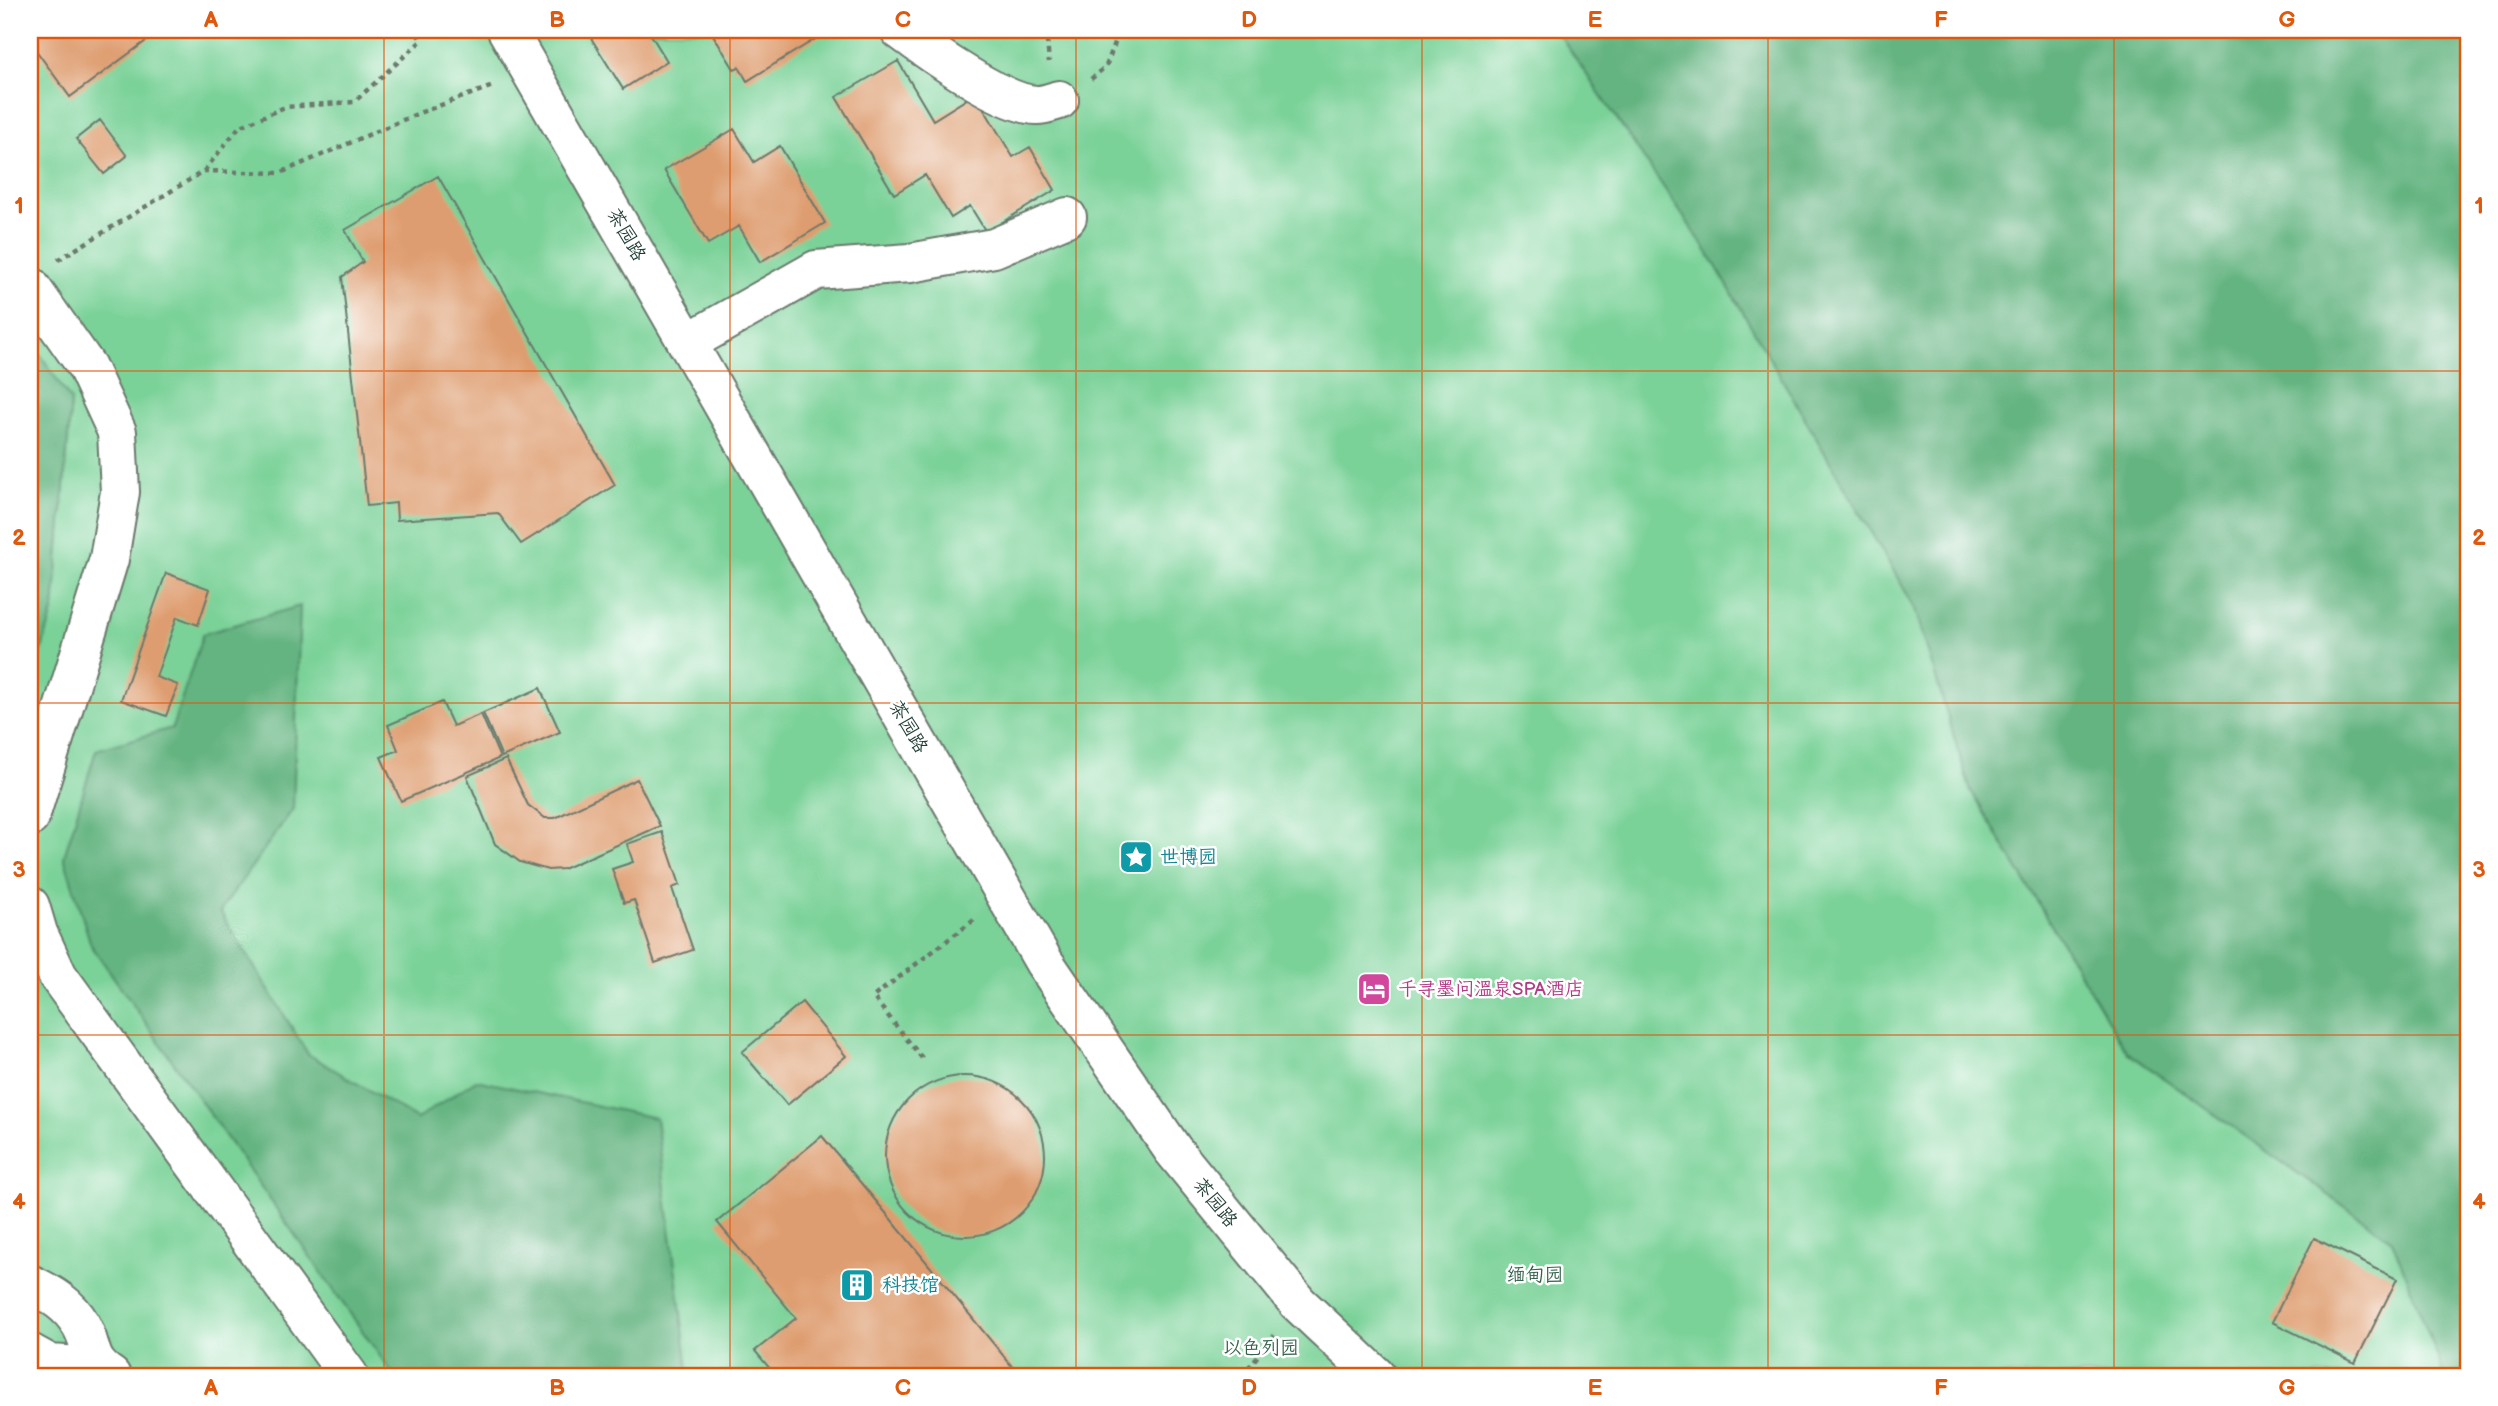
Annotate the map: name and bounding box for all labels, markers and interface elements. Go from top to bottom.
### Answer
text: A [203,6,219,34]
text: B [549,6,565,34]
text: C [895,6,911,34]
text: D [1241,6,1257,34]
text: E [1588,6,1603,34]
text: F [1934,6,1948,34]
text: G [2279,6,2296,34]
text: 1 [14,192,24,220]
text: 1 [2474,192,2484,220]
street label: 茶园路 [602,205,650,265]
text: 2 [12,524,26,552]
text: 2 [2472,524,2486,552]
street label: 茶园路 [884,697,932,757]
place icon: 世博园 [1117,838,1155,876]
place label: 世博园 [1160,846,1217,869]
text: 3 [12,856,26,884]
text: 3 [2472,856,2486,884]
hotel icon: 千寻墨问温泉SPA酒店 [1355,970,1393,1008]
place label: 千寻墨问温泉SPA酒店 [1398,978,1584,1001]
street label: 茶园路 [1188,1174,1242,1232]
text: 4 [12,1188,26,1216]
text: 4 [2472,1188,2486,1216]
park label: 缅甸园 [1506,1264,1564,1287]
building icon: 科技馆 [838,1266,876,1304]
place label: 科技馆 [882,1274,939,1297]
park label: 以色列园 [1223,1337,1299,1360]
text: A [203,1374,219,1402]
text: B [549,1374,565,1402]
text: C [895,1374,911,1402]
text: D [1241,1374,1257,1402]
text: E [1588,1374,1603,1402]
text: F [1934,1374,1948,1402]
text: G [2279,1374,2296,1402]

